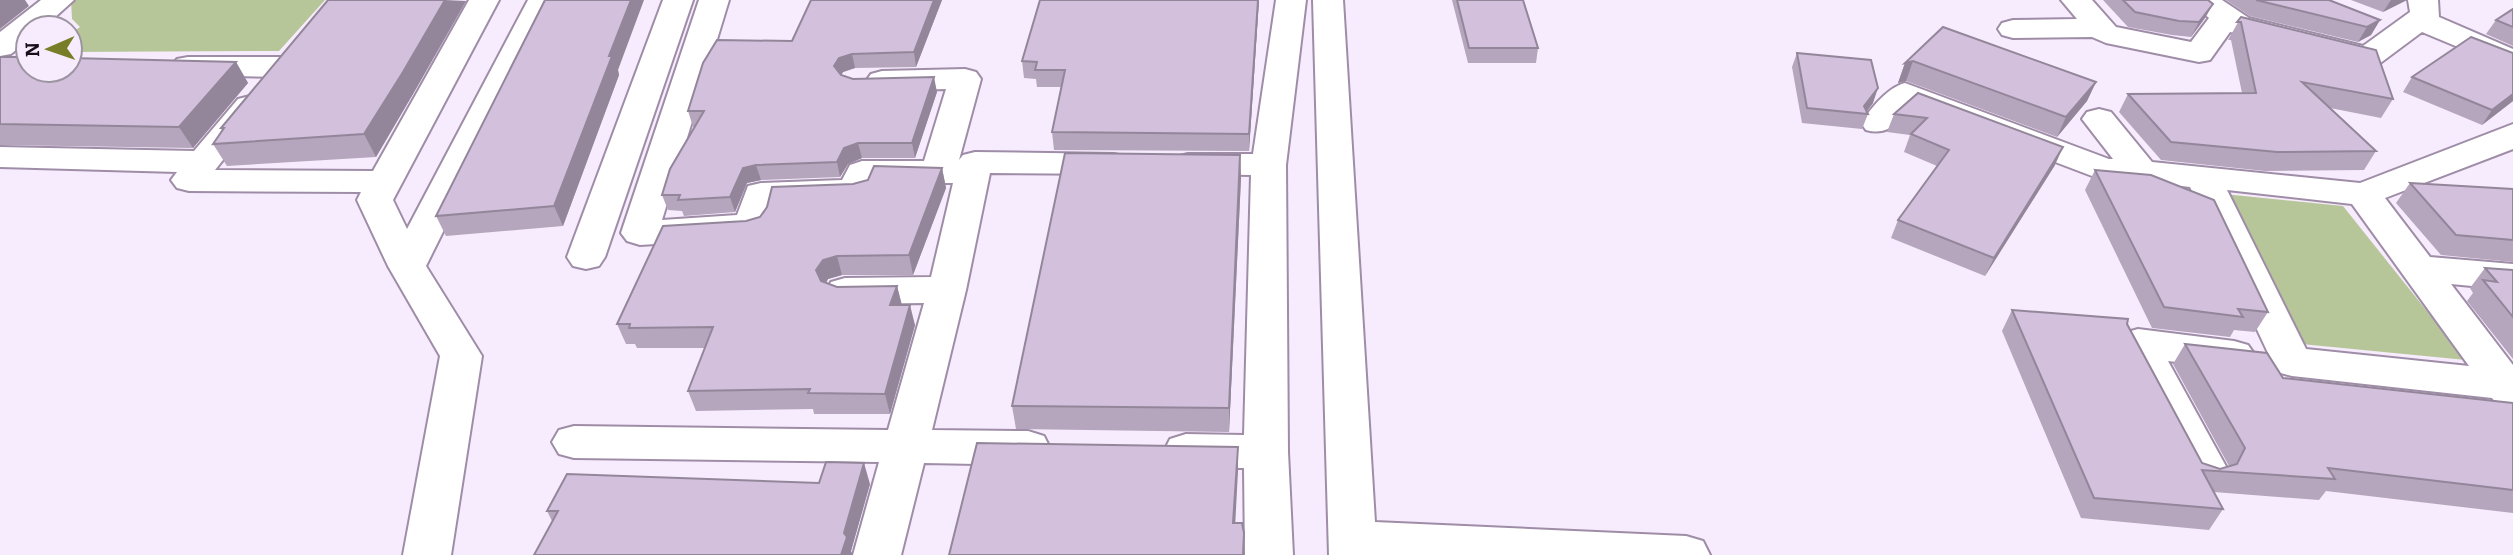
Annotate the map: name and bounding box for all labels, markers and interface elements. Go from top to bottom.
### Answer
north arrow [14,14,84,84]
text: N [21,42,44,57]

